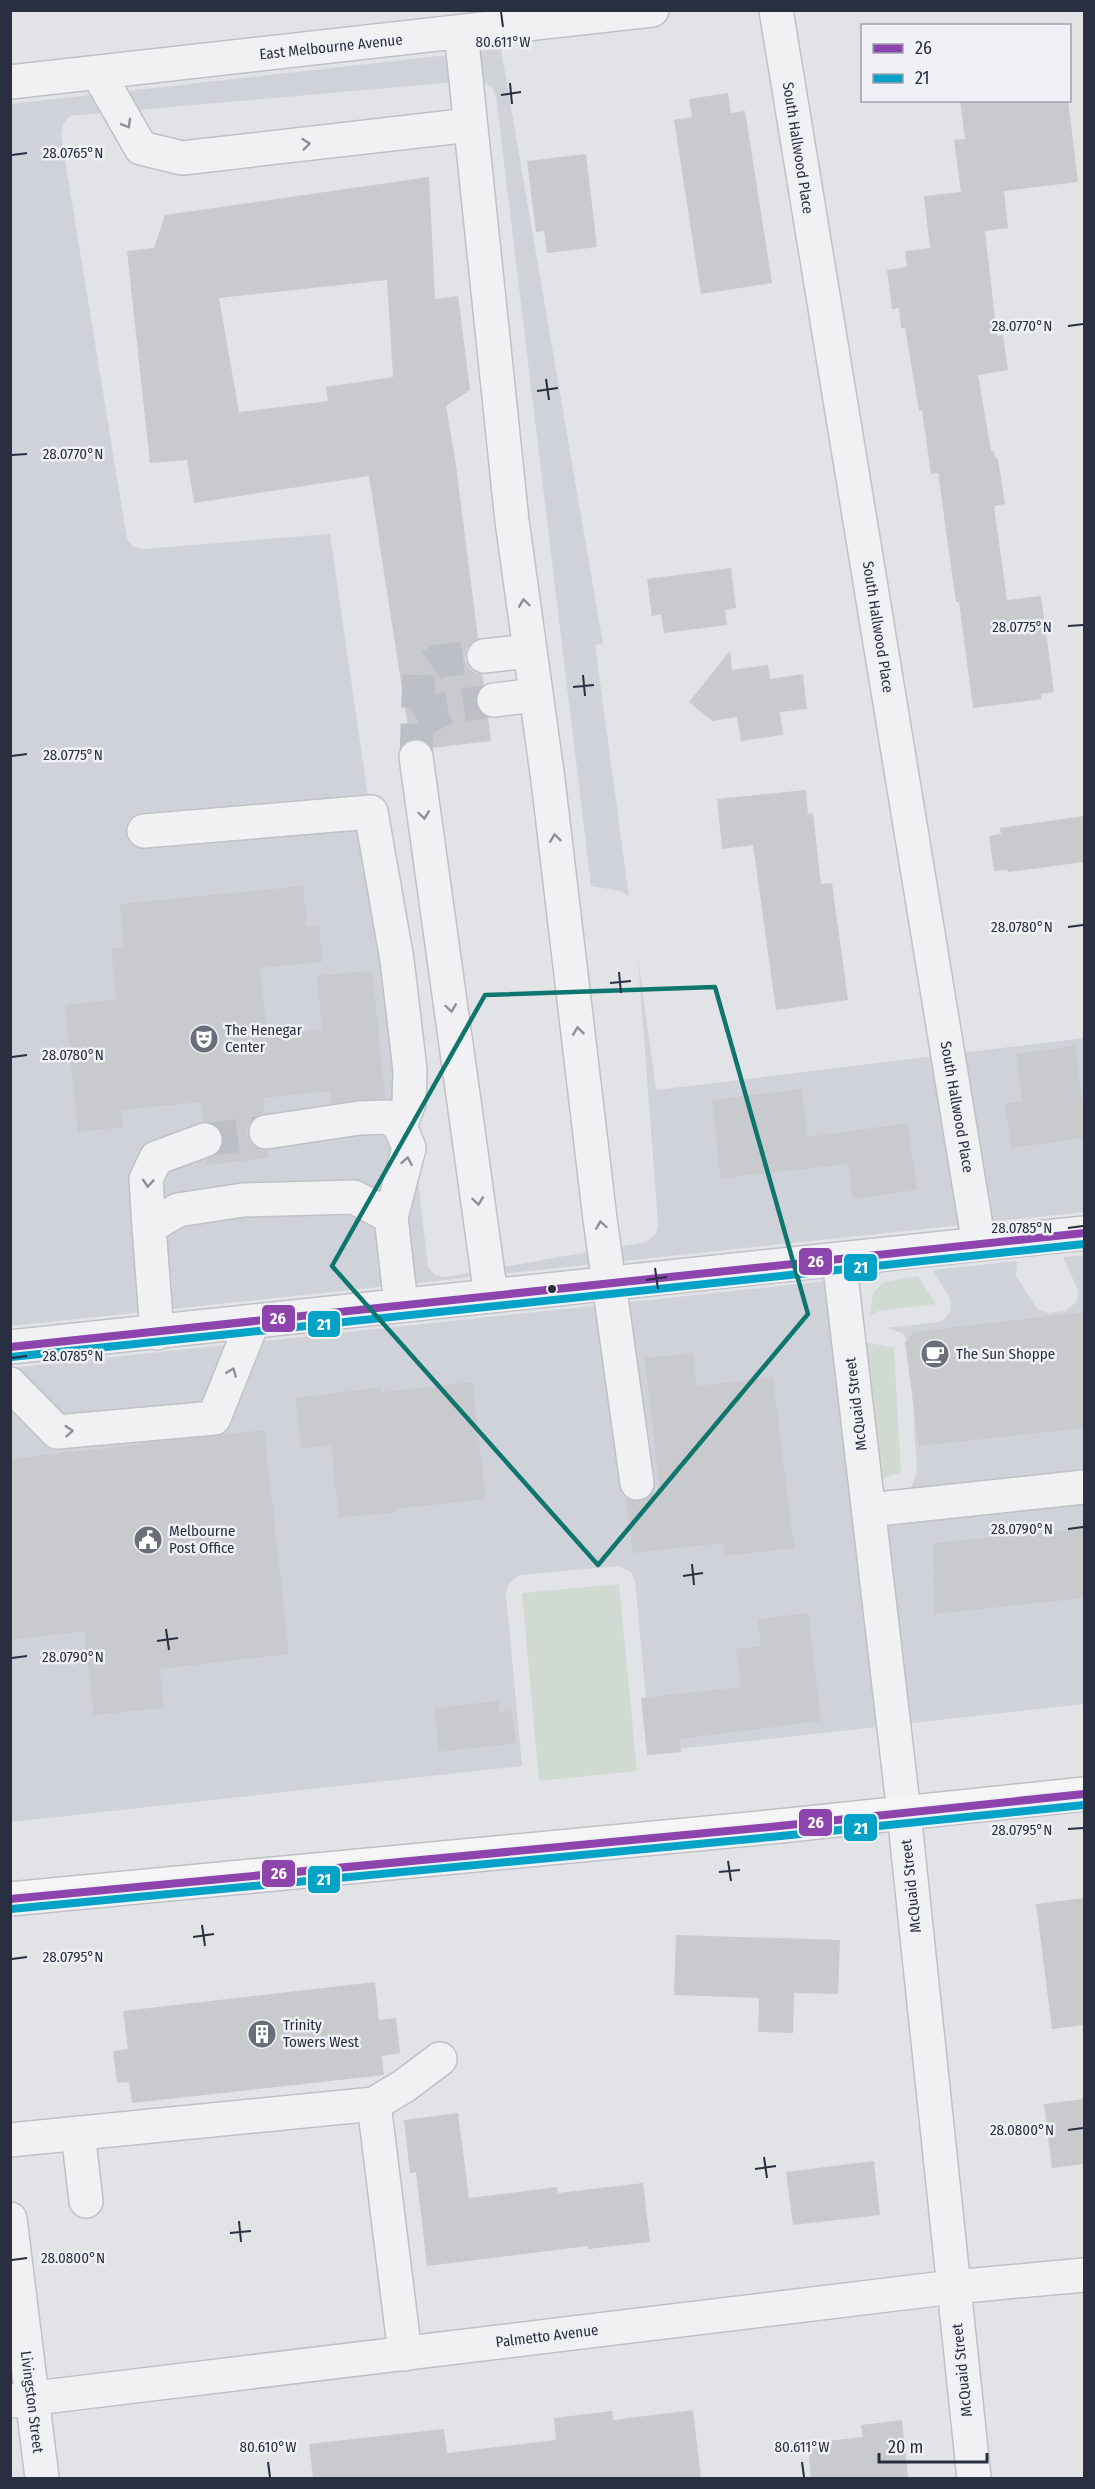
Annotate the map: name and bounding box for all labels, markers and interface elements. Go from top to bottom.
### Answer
legend [861,24,1071,102]
street label: East Melbourne Avenue [259,31,403,63]
text: 80.611°W [476,33,530,51]
text: 26 [915,37,932,59]
text: 21 [915,67,930,89]
street label: South Hallwood Place [779,81,817,215]
one-way arrow [119,118,131,128]
one-way arrow [301,138,310,151]
text: 28.0765°N [43,144,103,162]
text: 28.0770°N [992,317,1052,335]
text: 28.0770°N [43,445,103,463]
street label: South Hallwood Place [859,560,897,694]
one-way arrow [518,598,530,608]
text: 28.0775°N [992,618,1052,636]
text: 28.0775°N [43,746,103,764]
one-way arrow [418,810,430,820]
one-way arrow [549,833,562,842]
text: 28.0780°N [991,918,1053,936]
one-way arrow [444,1003,457,1013]
place label: The Henegar Center [225,1021,303,1056]
theatre icon: The Henegar Center [188,1023,220,1055]
one-way arrow [572,1027,585,1036]
street label: South Hallwood Place [937,1040,977,1174]
text: 28.0780°N [42,1046,104,1064]
one-way arrow [400,1156,412,1165]
one-way arrow [141,1179,154,1188]
one-way arrow [471,1197,483,1206]
text: 28.0785°N [992,1219,1052,1237]
one-way arrow [596,1221,608,1230]
line badge: 26 [798,1247,833,1276]
text: 26 [807,1252,824,1271]
line badge: 21 [843,1253,878,1282]
text: 21 [853,1258,868,1277]
unlabelled marker [546,1283,558,1295]
line badge: 26 [261,1304,296,1333]
text: 26 [269,1309,286,1328]
line badge: 21 [307,1310,341,1338]
text: 21 [316,1315,331,1334]
cafe icon: The Sun Shoppe [919,1338,951,1370]
place label: The Sun Shoppe [956,1345,1055,1363]
text: 28.0785°N [43,1347,103,1365]
street label: McQuaid Street [841,1356,871,1452]
one-way arrow [225,1367,238,1378]
one-way arrow [65,1425,74,1438]
text: 28.0790°N [991,1520,1053,1538]
place label: Melbourne Post Office [169,1522,235,1557]
public building icon: Melbourne Post Office [132,1524,164,1556]
text: 28.0790°N [42,1648,104,1666]
line badge: 26 [798,1808,833,1837]
text: 26 [807,1813,824,1832]
line badge: 21 [843,1813,878,1842]
text: 21 [853,1819,868,1838]
text: 28.0795°N [992,1821,1052,1839]
street label: McQuaid Street [897,1838,925,1934]
line badge: 26 [261,1859,296,1888]
text: 26 [270,1864,287,1883]
line badge: 21 [307,1865,341,1894]
text: 21 [316,1870,331,1889]
text: 28.0795°N [43,1948,103,1966]
place label: Trinity Towers West [283,2016,359,2051]
building icon: Trinity Towers West [246,2018,278,2050]
text: 28.0800°N [990,2121,1054,2139]
text: 28.0800°N [41,2249,105,2267]
street label: Palmetto Avenue [495,2321,599,2351]
street label: McQuaid Street [948,2322,976,2418]
street label: Livingston Street [17,2350,47,2454]
scale bar [879,2426,987,2464]
text: 20 m [888,2436,923,2458]
text: 80.610°W [239,2438,297,2456]
text: 80.611°W [775,2438,829,2456]

